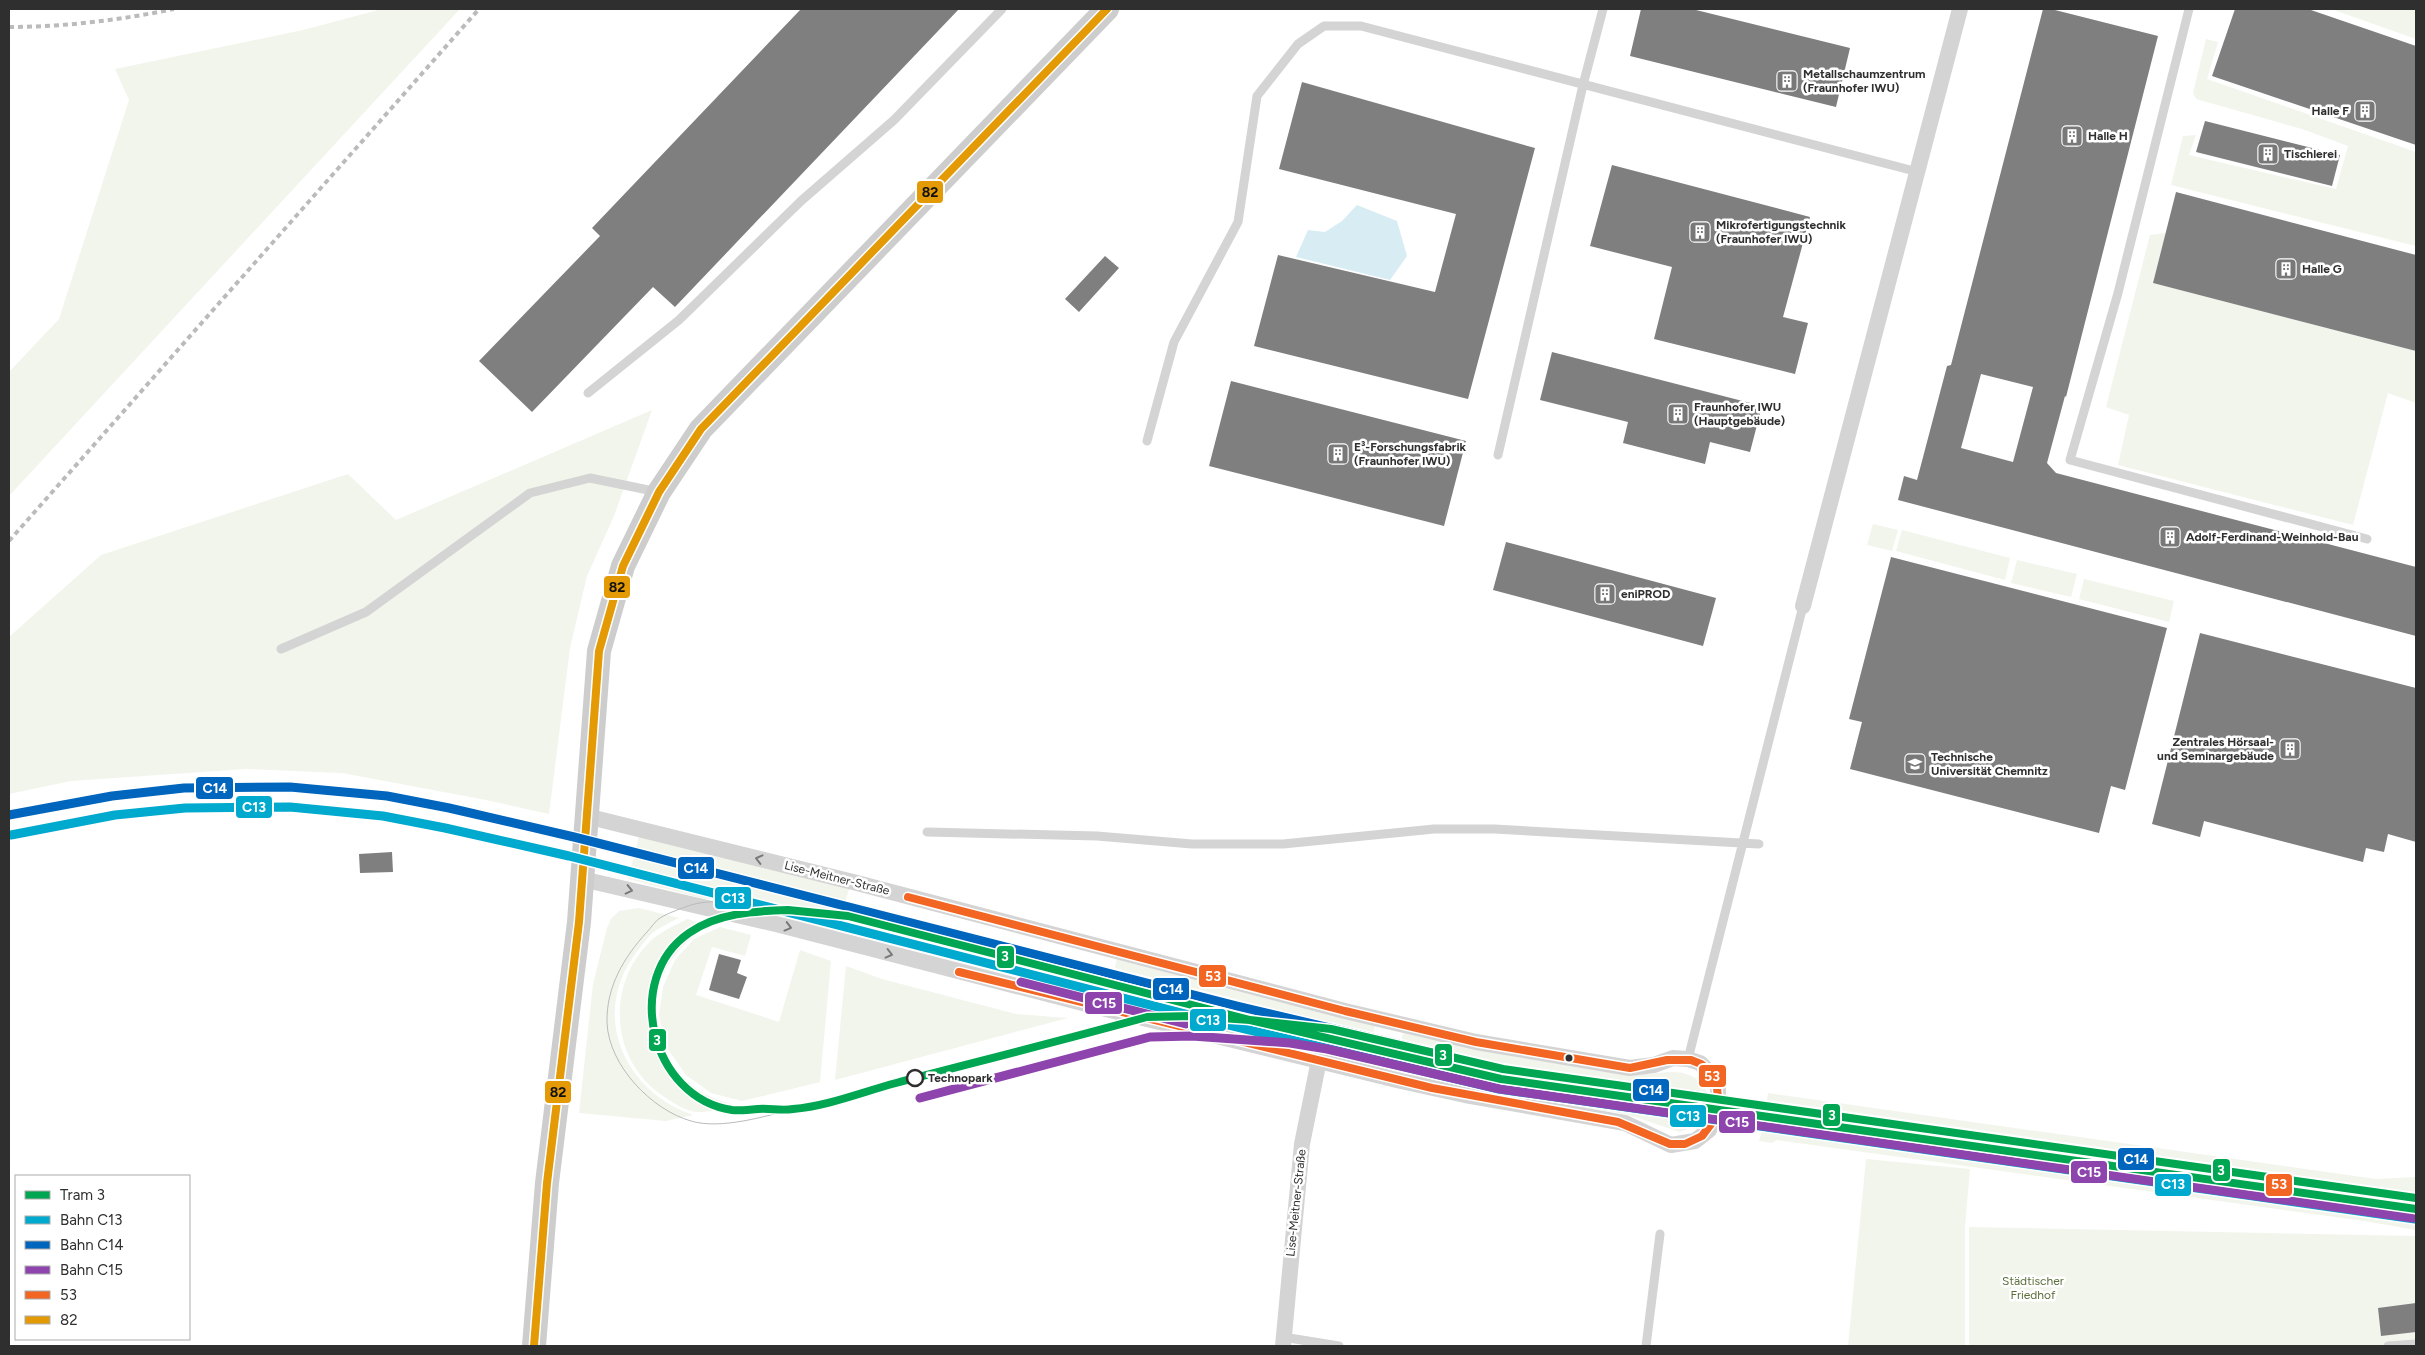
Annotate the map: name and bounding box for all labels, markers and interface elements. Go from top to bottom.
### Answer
place label: Metallschaumzentrum (Fraunhofer IWU) [1803,67,1925,95]
building icon: Metallschaumzentrum (Fraunhofer IWU) [1775,69,1799,93]
building icon: Halle F [2353,99,2377,123]
place label: Halle F [2312,104,2349,118]
building icon: Halle H [2060,124,2084,148]
place label: Halle H [2088,129,2128,143]
building icon: Tischlerei [2256,142,2280,166]
place label: Tischlerei [2284,147,2337,161]
line badge: 82 [916,180,944,204]
text: 82 [922,184,938,201]
place label: Mikrofertigungstechnik (Fraunhofer IWU) [1716,218,1847,246]
building icon: Mikrofertigungstechnik (Fraunhofer IWU) [1688,220,1712,244]
building icon: Halle G [2274,257,2298,281]
place label: Halle G [2302,262,2342,276]
place label: Fraunhofer IWU (Hauptgebäude) [1694,400,1786,428]
building icon: Fraunhofer IWU (Hauptgebäude) [1666,402,1690,426]
place label: E³-Forschungsfabrik (Fraunhofer IWU) [1354,440,1467,468]
building icon: E³-Forschungsfabrik (Fraunhofer IWU) [1326,442,1350,466]
building icon: Adolf-Ferdinand-Weinhold-Bau [2158,525,2182,549]
place label: Adolf-Ferdinand-Weinhold-Bau [2186,530,2359,544]
line badge: 82 [603,575,631,599]
text: 82 [609,579,625,596]
building icon: eniPROD [1593,582,1617,606]
place label: eniPROD [1621,587,1670,601]
place label: Zentrales Hörsaal- und Seminargebäude [2157,735,2274,763]
building icon: Zentrales Hörsaal- und Seminargebäude [2278,737,2302,761]
place label: Technische Universität Chemnitz [1931,750,2048,778]
school or university icon: Technische Universität Chemnitz [1903,752,1927,776]
line badge: C14 [195,776,234,800]
text: C14 [203,780,228,797]
line badge: C13 [235,795,273,819]
text: C13 [242,799,266,816]
one-way arrow [755,854,764,865]
line badge: C14 [677,856,715,880]
street label: Lise-Meitner-Straße [783,858,891,898]
text: C14 [684,860,709,877]
one-way arrow [625,884,634,895]
line badge: C13 [714,886,752,910]
text: C13 [721,890,745,907]
one-way arrow [783,921,792,932]
line badge: 3 [996,945,1015,969]
one-way arrow [885,948,893,958]
text: 3 [1001,948,1009,965]
line badge: 53 [1198,964,1227,988]
text: 53 [1205,968,1221,985]
line badge: C14 [1152,977,1190,1001]
text: C14 [1159,981,1184,998]
line badge: C15 [1084,991,1123,1015]
text: C15 [1092,995,1116,1012]
line badge: C13 [1189,1008,1227,1032]
text: C13 [1196,1012,1220,1029]
line badge: 3 [648,1028,667,1052]
text: 3 [653,1032,661,1049]
line badge: 3 [1434,1043,1453,1067]
text: 3 [1439,1047,1447,1064]
unlabelled marker [1564,1053,1574,1063]
line badge: 53 [1698,1064,1727,1088]
text: 53 [1704,1068,1720,1085]
marker: Technopark [906,1069,924,1087]
place label: Technopark [928,1071,993,1085]
line badge: C14 [1632,1078,1670,1102]
line badge: 82 [544,1080,572,1104]
text: C14 [1639,1082,1664,1099]
text: 82 [550,1084,566,1101]
line badge: 3 [1822,1103,1841,1127]
line badge: C13 [1669,1104,1707,1128]
text: 3 [1828,1107,1836,1124]
text: C13 [1676,1108,1700,1125]
line badge: C15 [1718,1110,1756,1134]
text: C15 [1725,1114,1749,1131]
line badge: C14 [2117,1147,2155,1171]
street label: Lise-Meitner-Straße [1283,1148,1309,1257]
text: C14 [2124,1151,2149,1168]
line badge: 3 [2212,1158,2231,1182]
line badge: C15 [2070,1160,2108,1184]
text: 3 [2217,1162,2225,1179]
text: C15 [2077,1164,2101,1181]
line badge: C13 [2154,1173,2192,1197]
line badge: 53 [2265,1173,2293,1197]
legend [15,1175,190,1340]
text: C13 [2161,1176,2185,1193]
text: 53 [2271,1176,2287,1193]
text: Tram 3 [60,1186,105,1204]
text: Bahn C13 [60,1211,122,1229]
text: Bahn C14 [60,1236,124,1254]
text: Bahn C15 [60,1261,123,1279]
park label: Städtischer Friedhof [2002,1274,2064,1302]
text: 53 [60,1286,77,1304]
text: 82 [60,1311,78,1329]

